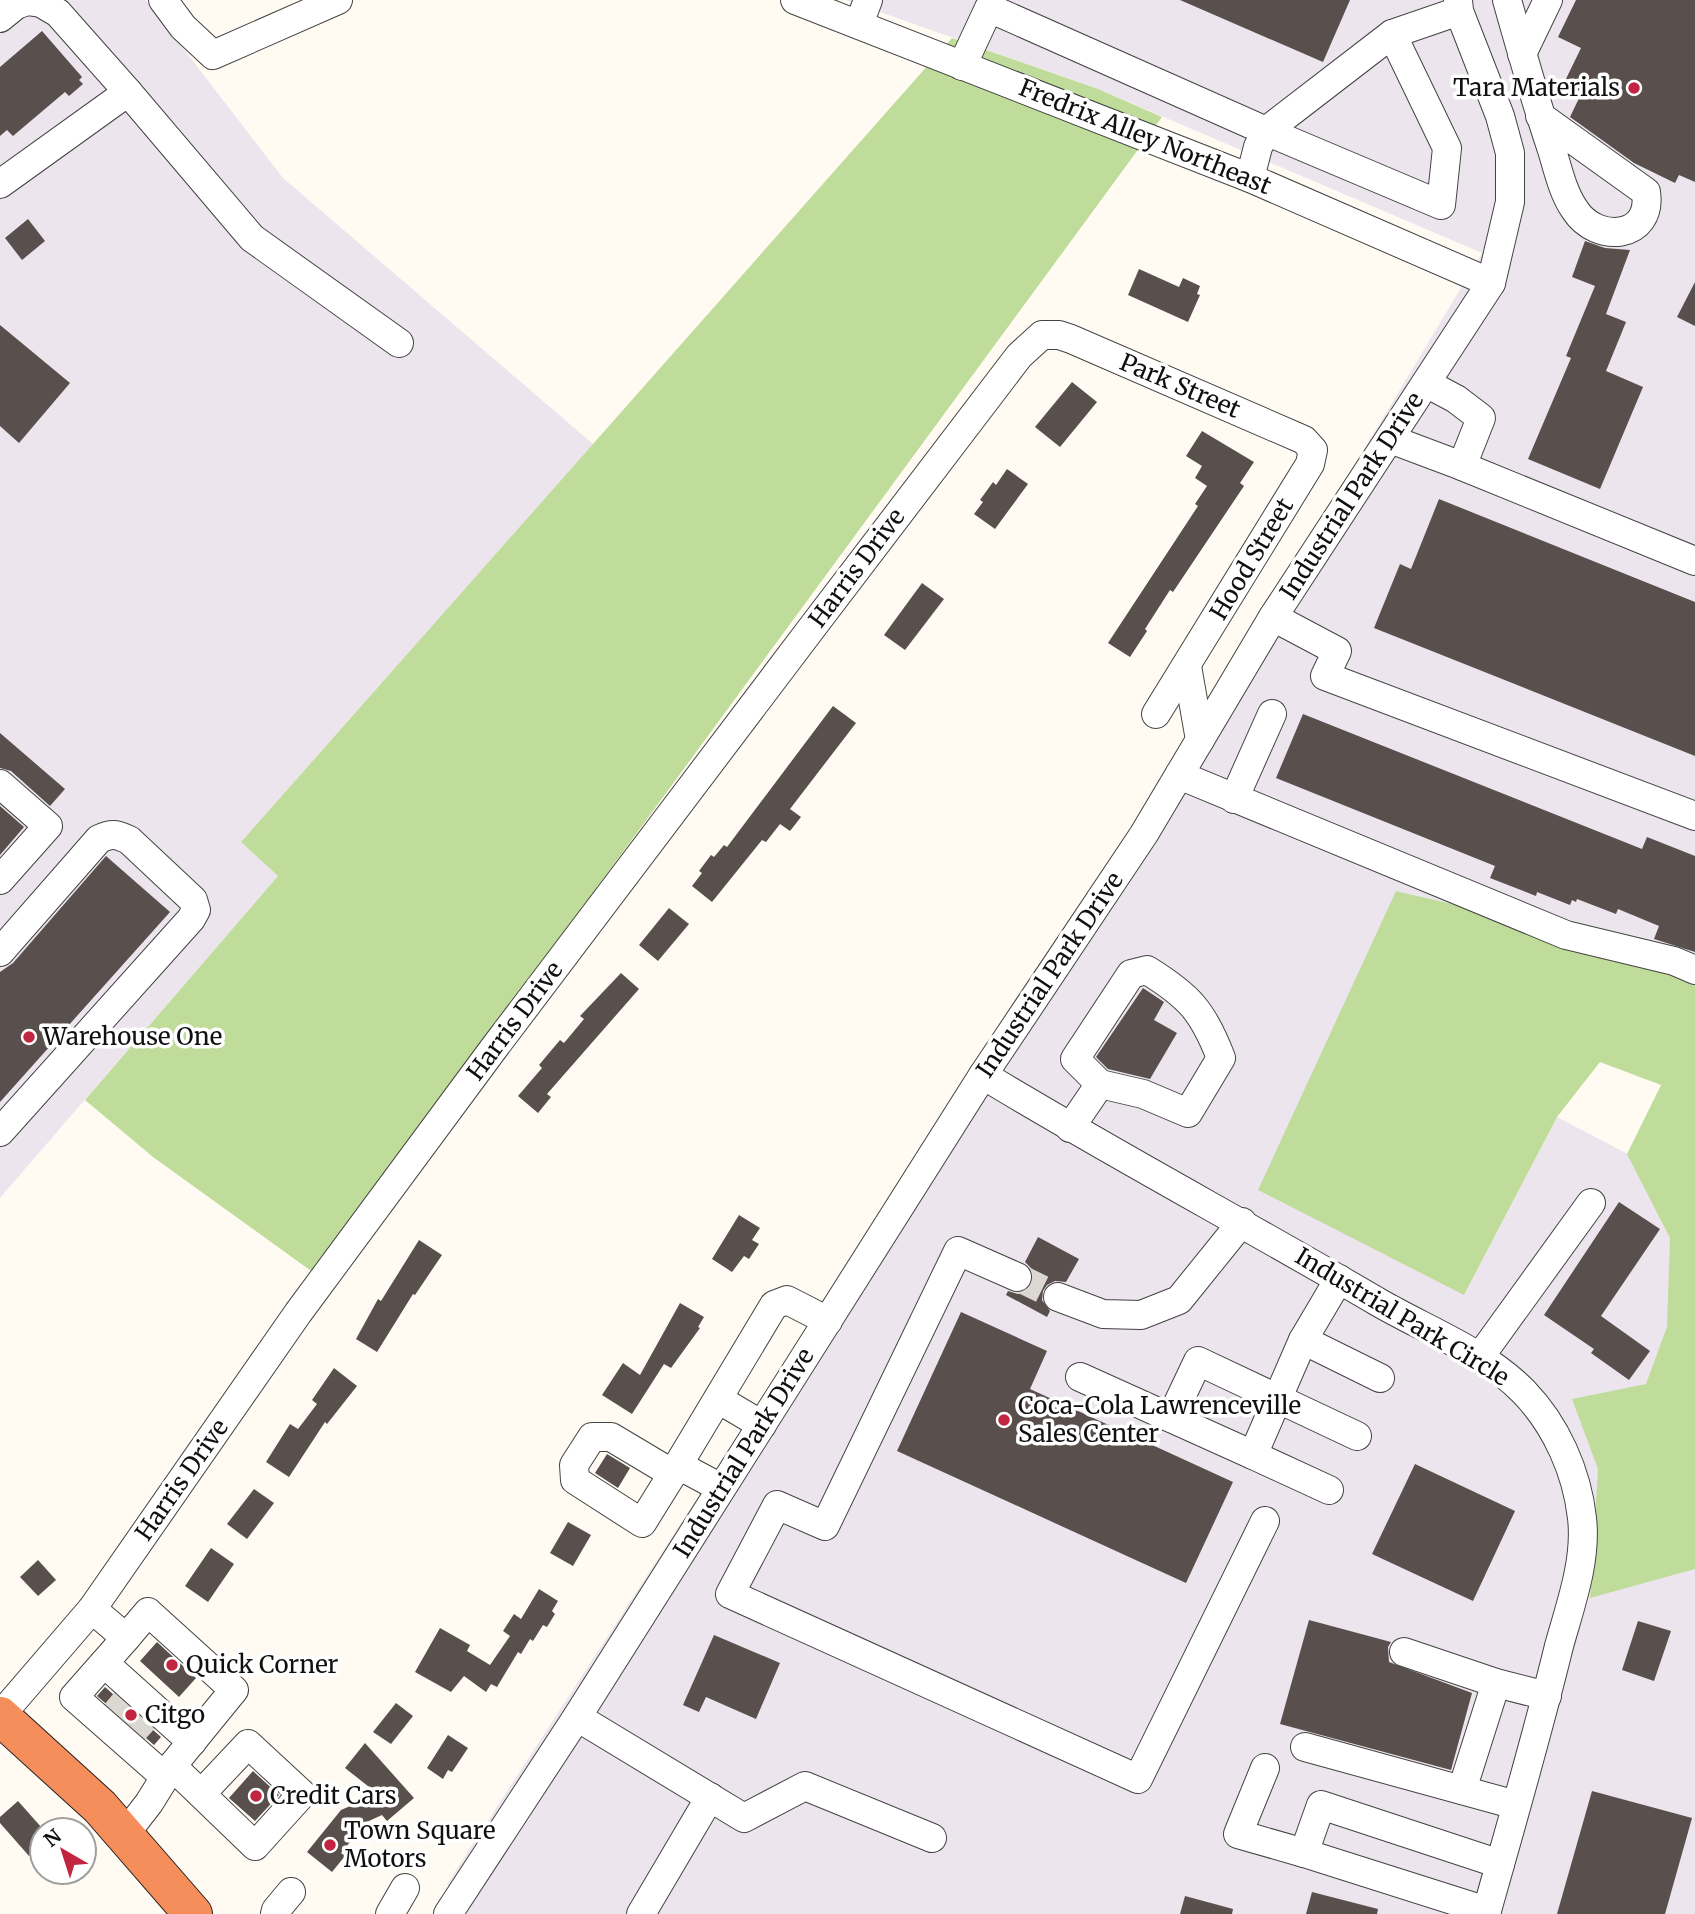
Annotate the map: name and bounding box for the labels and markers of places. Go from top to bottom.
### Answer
place label: Tara Materials [1453,72,1620,103]
marker: Tara Materials [1626,80,1642,96]
place label: Warehouse One [42,1021,222,1052]
marker: Warehouse One [21,1029,37,1045]
place label: Coca-Cola Lawrenceville Sales Center [1018,1390,1301,1449]
marker: Coca-Cola Lawrenceville Sales Center [996,1412,1012,1428]
place label: Quick Corner [186,1649,339,1680]
marker: Quick Corner [164,1657,180,1673]
place label: Citgo [145,1699,205,1730]
marker: Citgo [123,1707,139,1723]
place label: Credit Cars [270,1780,397,1811]
marker: Credit Cars [248,1788,264,1804]
place label: Town Square Motors [344,1815,496,1874]
marker: Town Square Motors [322,1837,338,1853]

